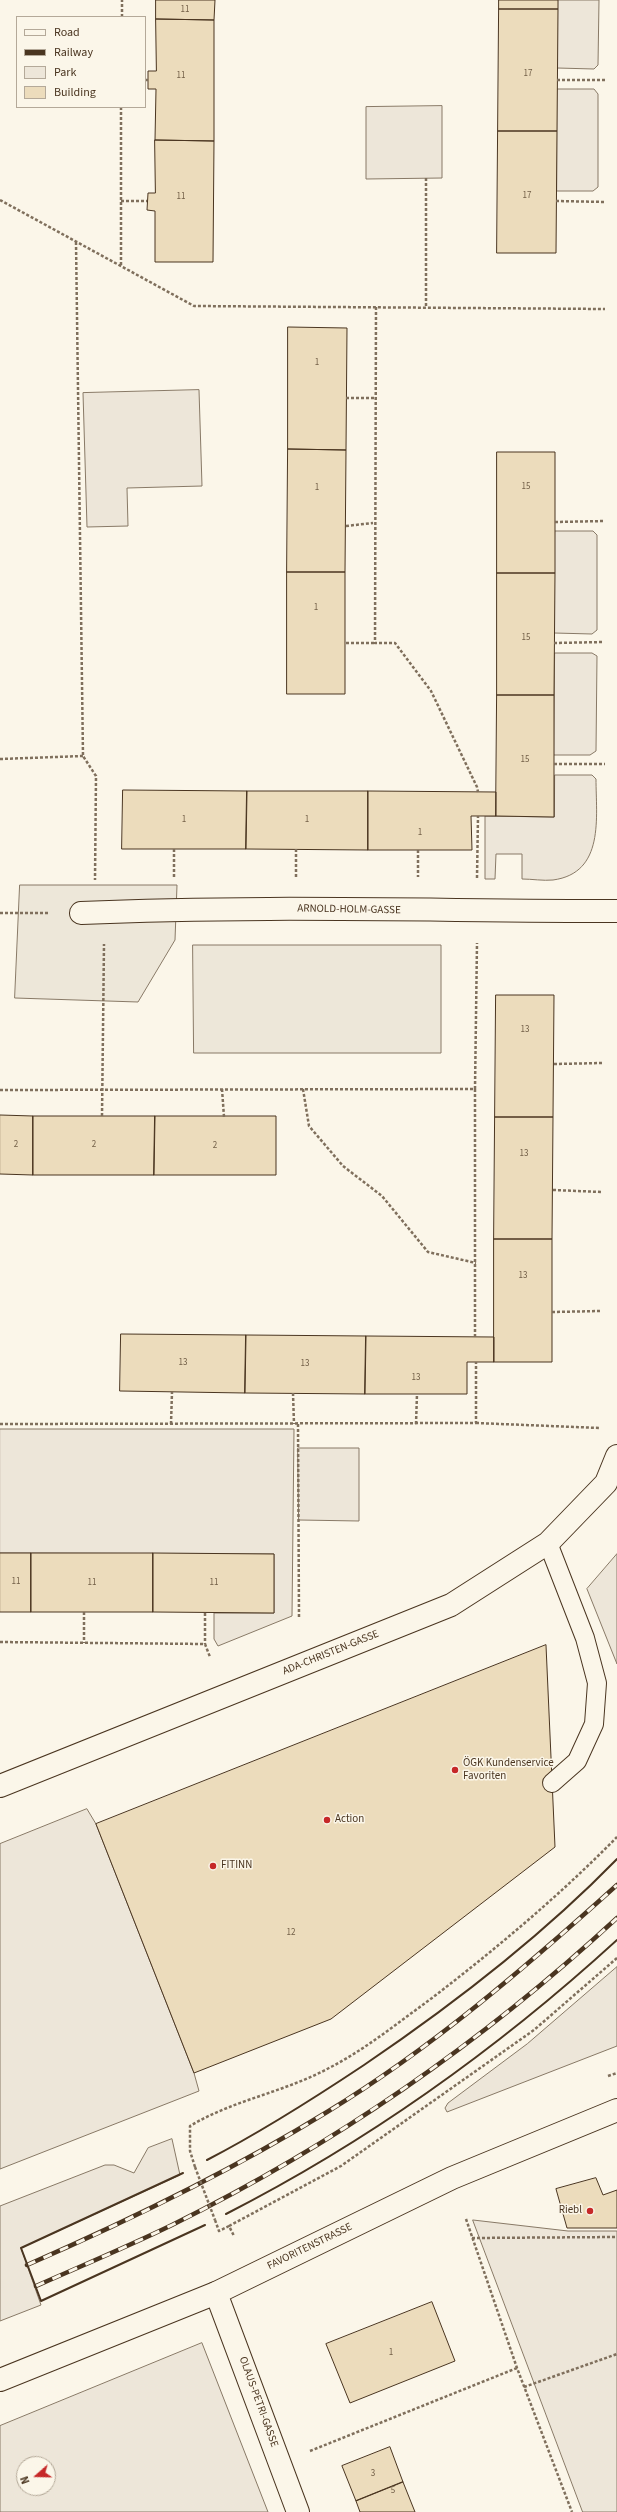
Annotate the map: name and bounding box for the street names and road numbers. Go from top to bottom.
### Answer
street label: ARNOLD-HOLM-GASSE [297,902,401,918]
street label: ADA-CHRISTEN-GASSE [281,1628,381,1678]
street label: FAVORITENSTRASSE [265,2221,355,2273]
street label: OLAUS-PETRI-GASSE [235,2355,281,2449]

